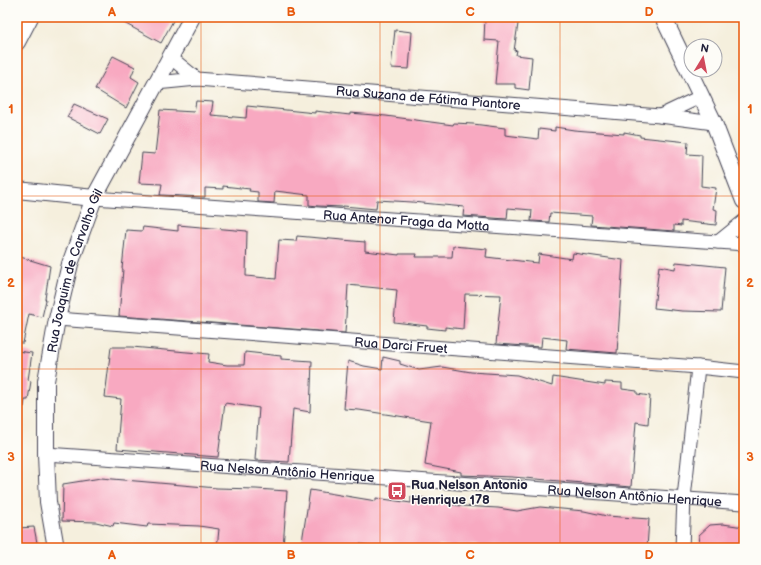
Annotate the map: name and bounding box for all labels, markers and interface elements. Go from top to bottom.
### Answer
text: A [107,4,116,20]
text: B [286,4,296,20]
text: C [465,4,475,20]
text: D [644,4,654,20]
north arrow [683,38,723,78]
text: N [699,42,710,56]
street label: Rua Suzana de Fátima Piantore [335,83,521,114]
text: 1 [8,101,14,117]
text: 1 [747,101,753,117]
street label: Rua Joaquim de Carvalho Gil [44,186,107,354]
street label: Rua Antenor Fraga da Motta [322,207,490,235]
text: 2 [7,275,15,291]
text: 2 [746,275,754,291]
street label: Rua Darci Fruet [354,334,448,357]
text: 3 [7,449,15,465]
text: 3 [746,449,754,465]
street label: Rua Nelson Antônio Henrique [200,458,375,486]
place label: Rua Nelson Antonio Henrique 178 [411,477,528,508]
bus stop icon: Rua Nelson Antonio Henrique 178 [386,480,408,502]
street label: Rua Nelson Antônio Henrique [547,482,723,510]
text: A [107,547,116,563]
text: B [286,547,296,563]
text: C [465,547,475,563]
text: D [644,547,654,563]

